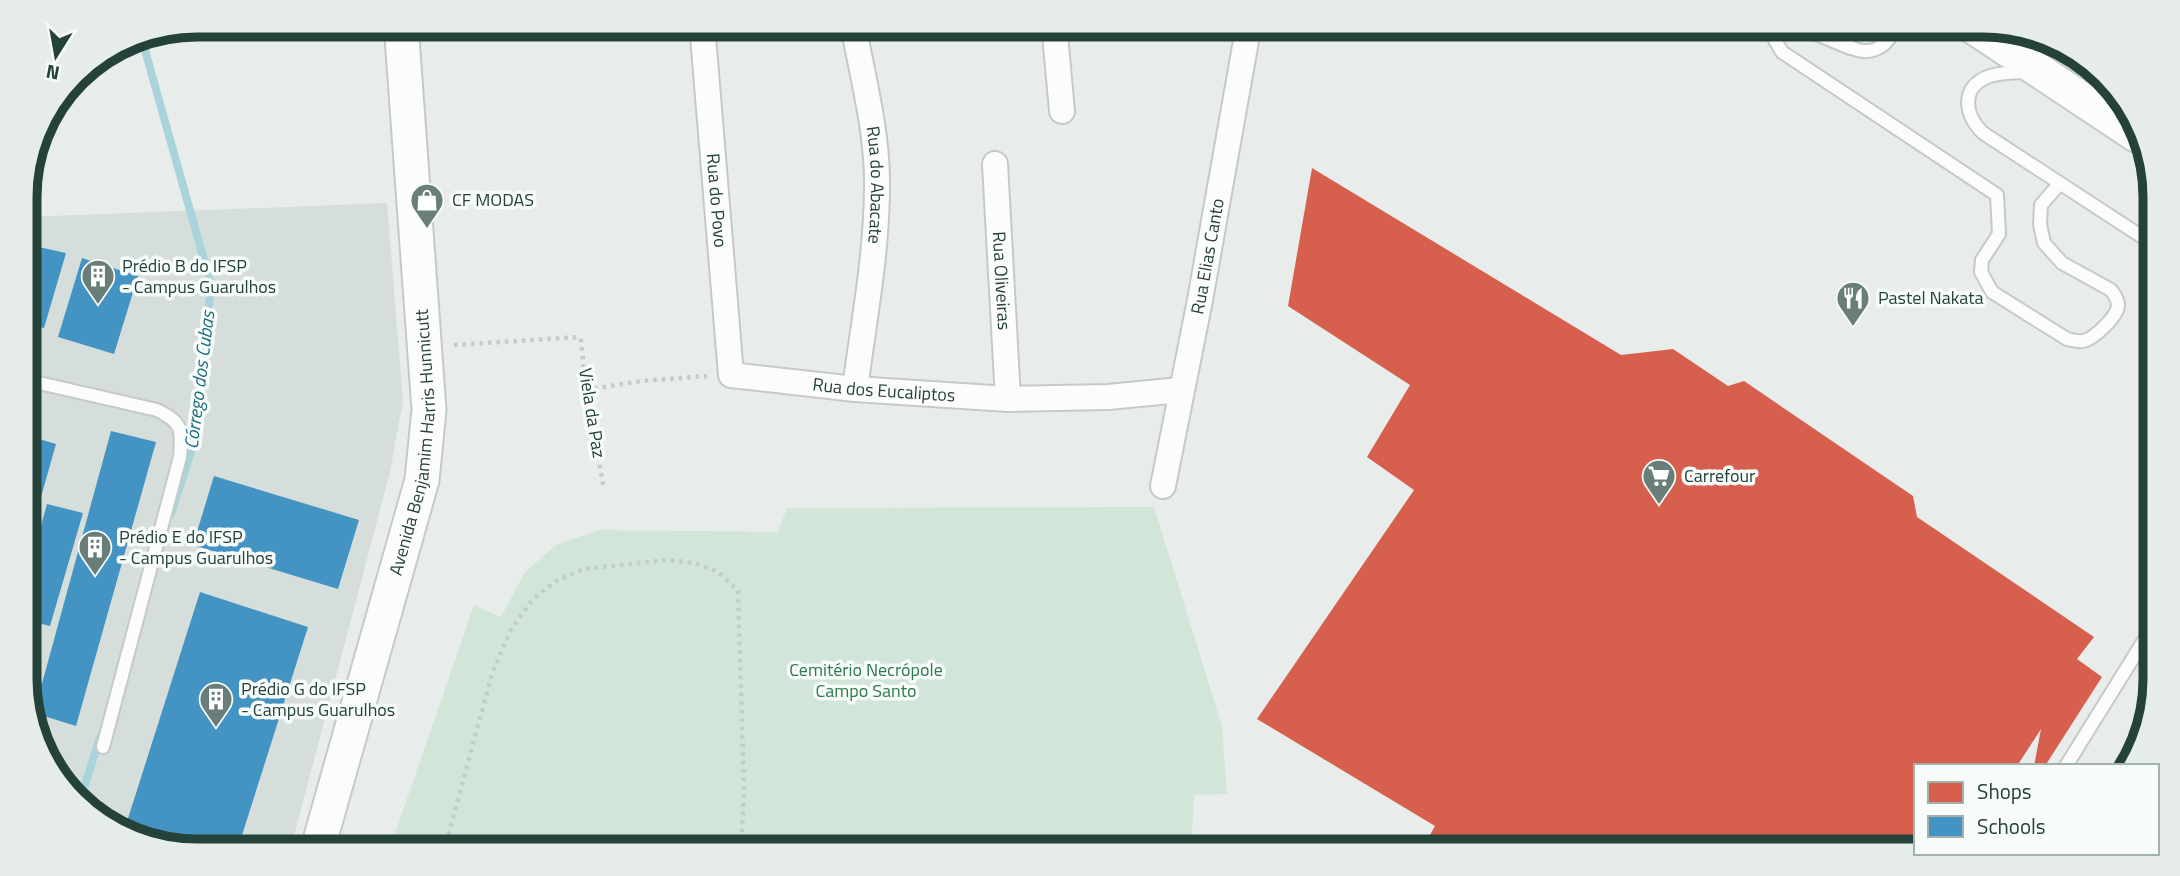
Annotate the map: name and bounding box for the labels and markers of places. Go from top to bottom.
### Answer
shop icon: CF MODAS [408,181,446,230]
place label: CF MODAS [452,186,534,213]
place label: Prédio B do IFSP - Campus Guarulhos [122,252,276,300]
building icon: Prédio B do IFSP - Campus Guarulhos [79,257,117,306]
restaurant icon: Pastel Nakata [1834,279,1872,328]
place label: Pastel Nakata [1878,284,1984,311]
supermarket icon: Carrefour [1640,457,1678,506]
place label: Carrefour [1684,462,1755,489]
place label: Prédio E do IFSP - Campus Guarulhos [119,523,273,571]
building icon: Prédio E do IFSP - Campus Guarulhos [76,528,114,577]
place label: Prédio G do IFSP - Campus Guarulhos [241,675,395,723]
building icon: Prédio G do IFSP - Campus Guarulhos [197,680,235,729]

